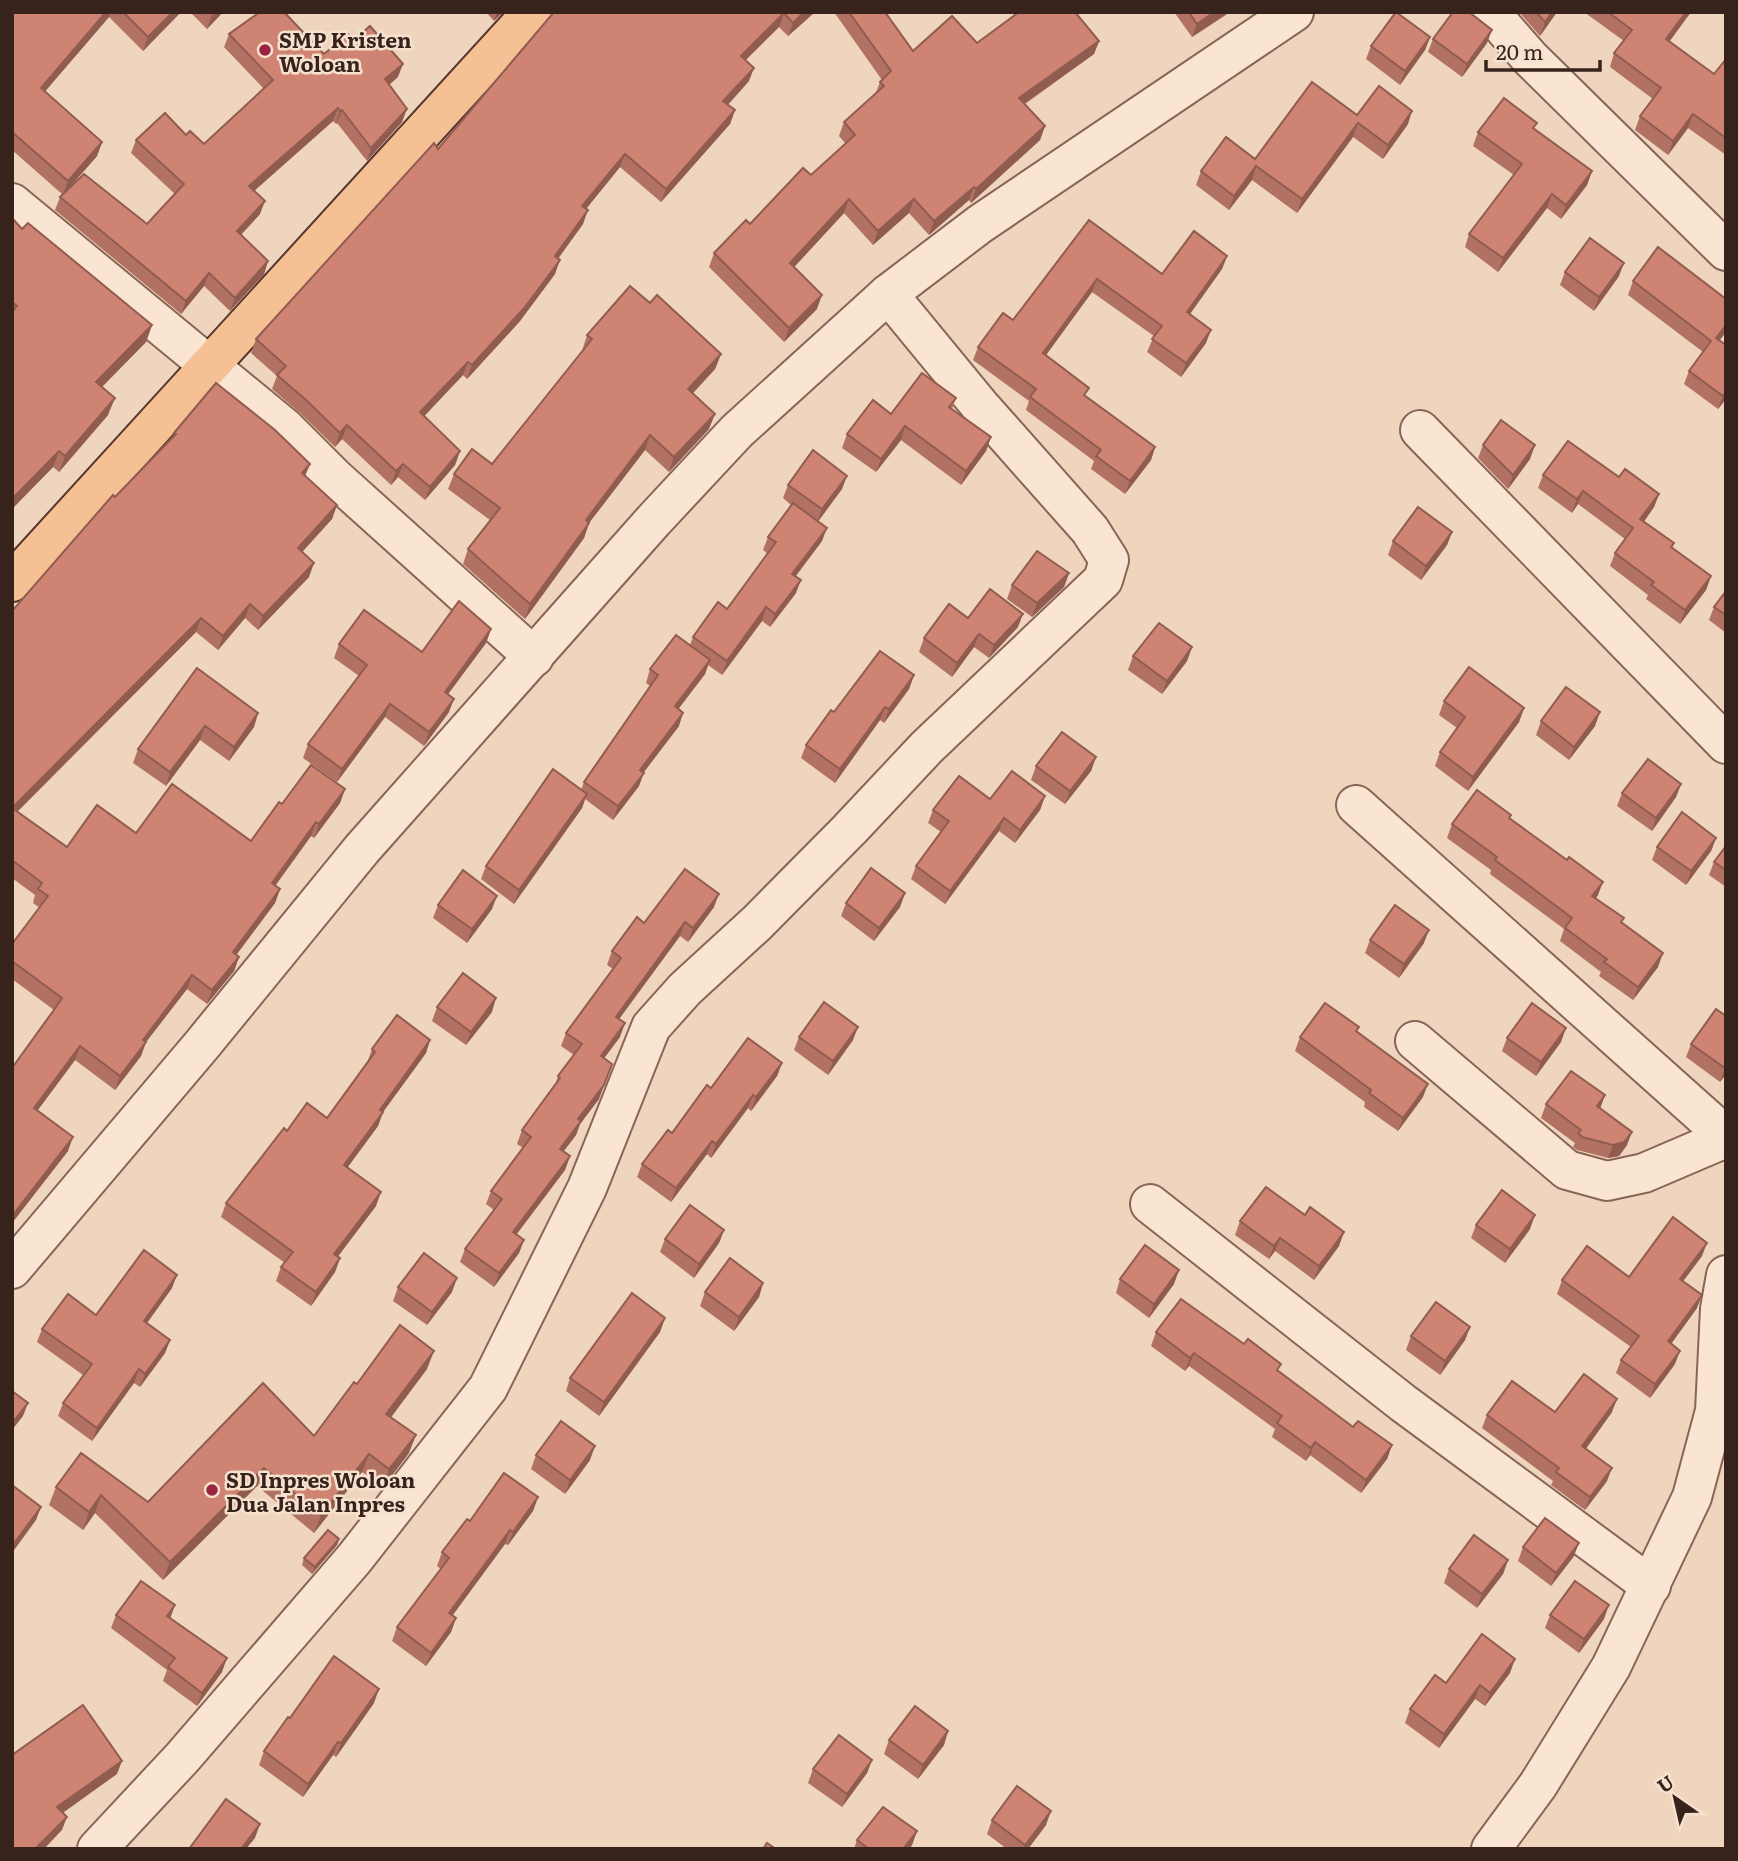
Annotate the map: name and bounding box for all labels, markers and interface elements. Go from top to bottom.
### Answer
place label: SMP Kristen Woloan [279,23,412,78]
scale bar [1486,28,1600,72]
text: 20 m [1496,35,1543,66]
marker: SMP Kristen Woloan [257,42,273,58]
place label: SD Inpres Woloan Dua Jalan Inpres [226,1463,416,1518]
marker: SD Inpres Woloan Dua Jalan Inpres [204,1482,220,1498]
north arrow [1640,1763,1710,1833]
text: U [1651,1767,1679,1799]

